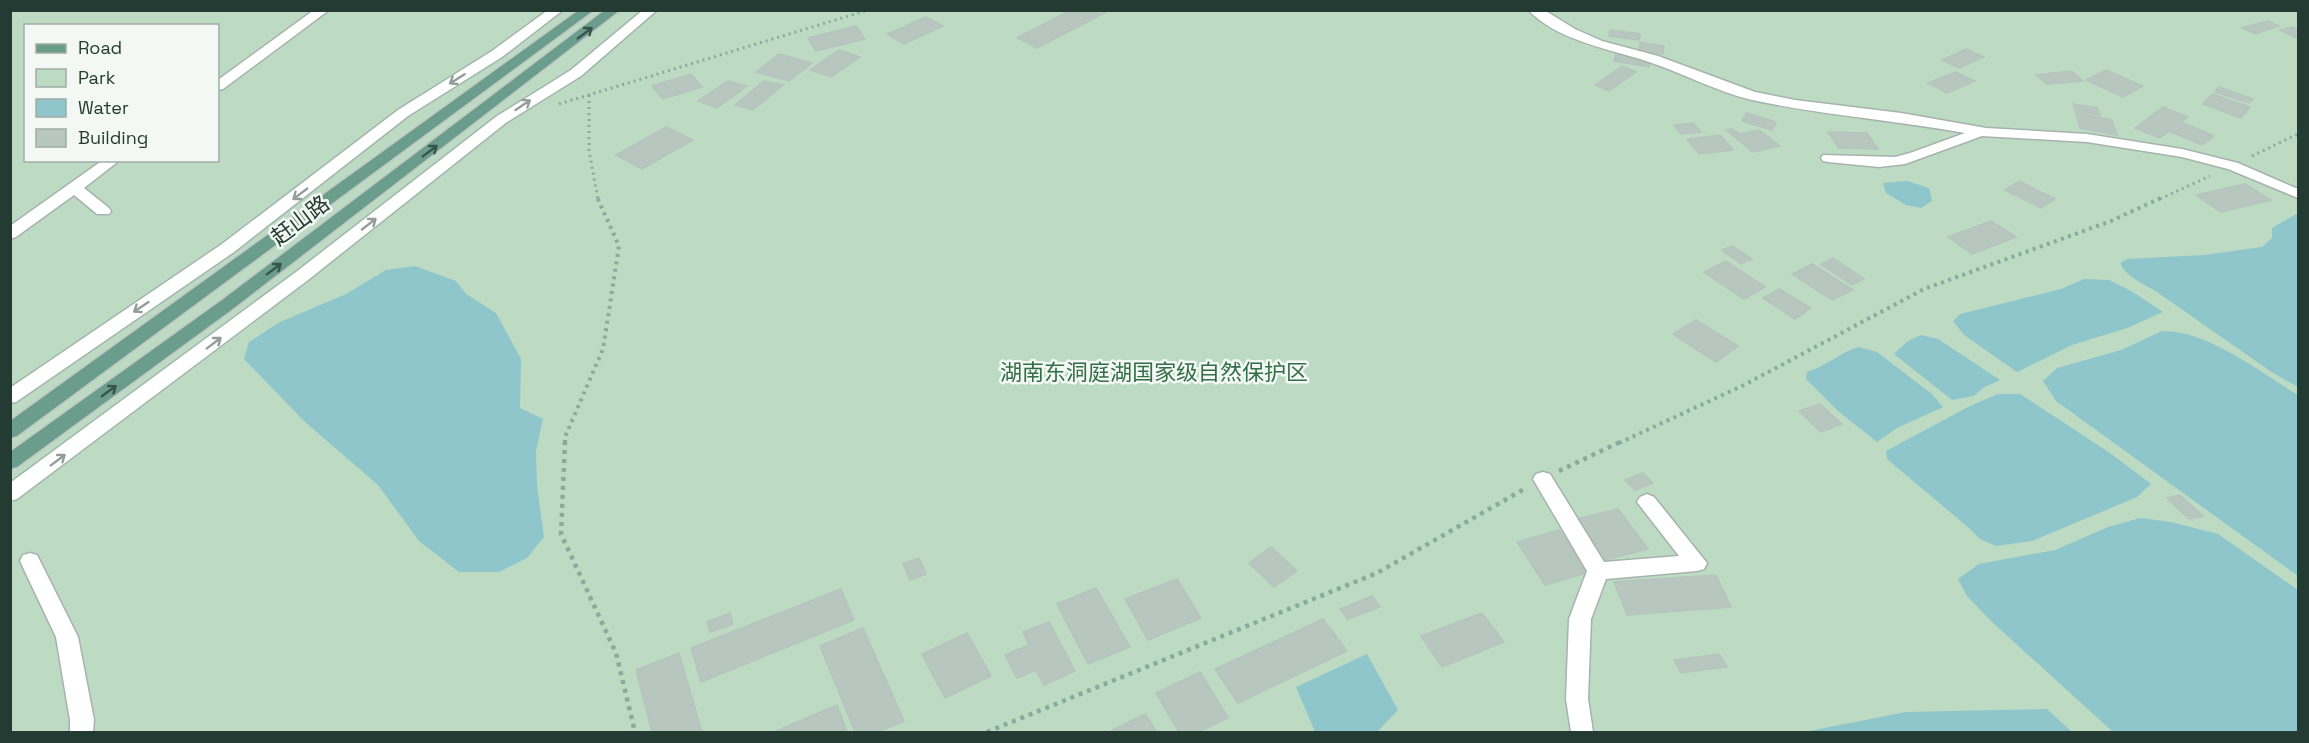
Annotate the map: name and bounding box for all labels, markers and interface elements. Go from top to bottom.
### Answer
legend [24,24,219,162]
one-way arrow [577,27,593,40]
text: Road [78,36,122,59]
text: Park [78,66,116,89]
one-way arrow [449,73,466,85]
text: Water [78,96,129,119]
one-way arrow [514,98,531,111]
text: Building [78,126,148,149]
one-way arrow [421,145,437,158]
one-way arrow [292,188,308,200]
street label: 赶山路 [265,189,335,251]
one-way arrow [360,218,376,231]
one-way arrow [266,263,282,275]
one-way arrow [133,301,150,313]
one-way arrow [205,336,221,349]
park label: 湖南东洞庭湖国家级自然保护区 [1000,358,1308,386]
one-way arrow [101,385,117,397]
one-way arrow [50,454,66,467]

